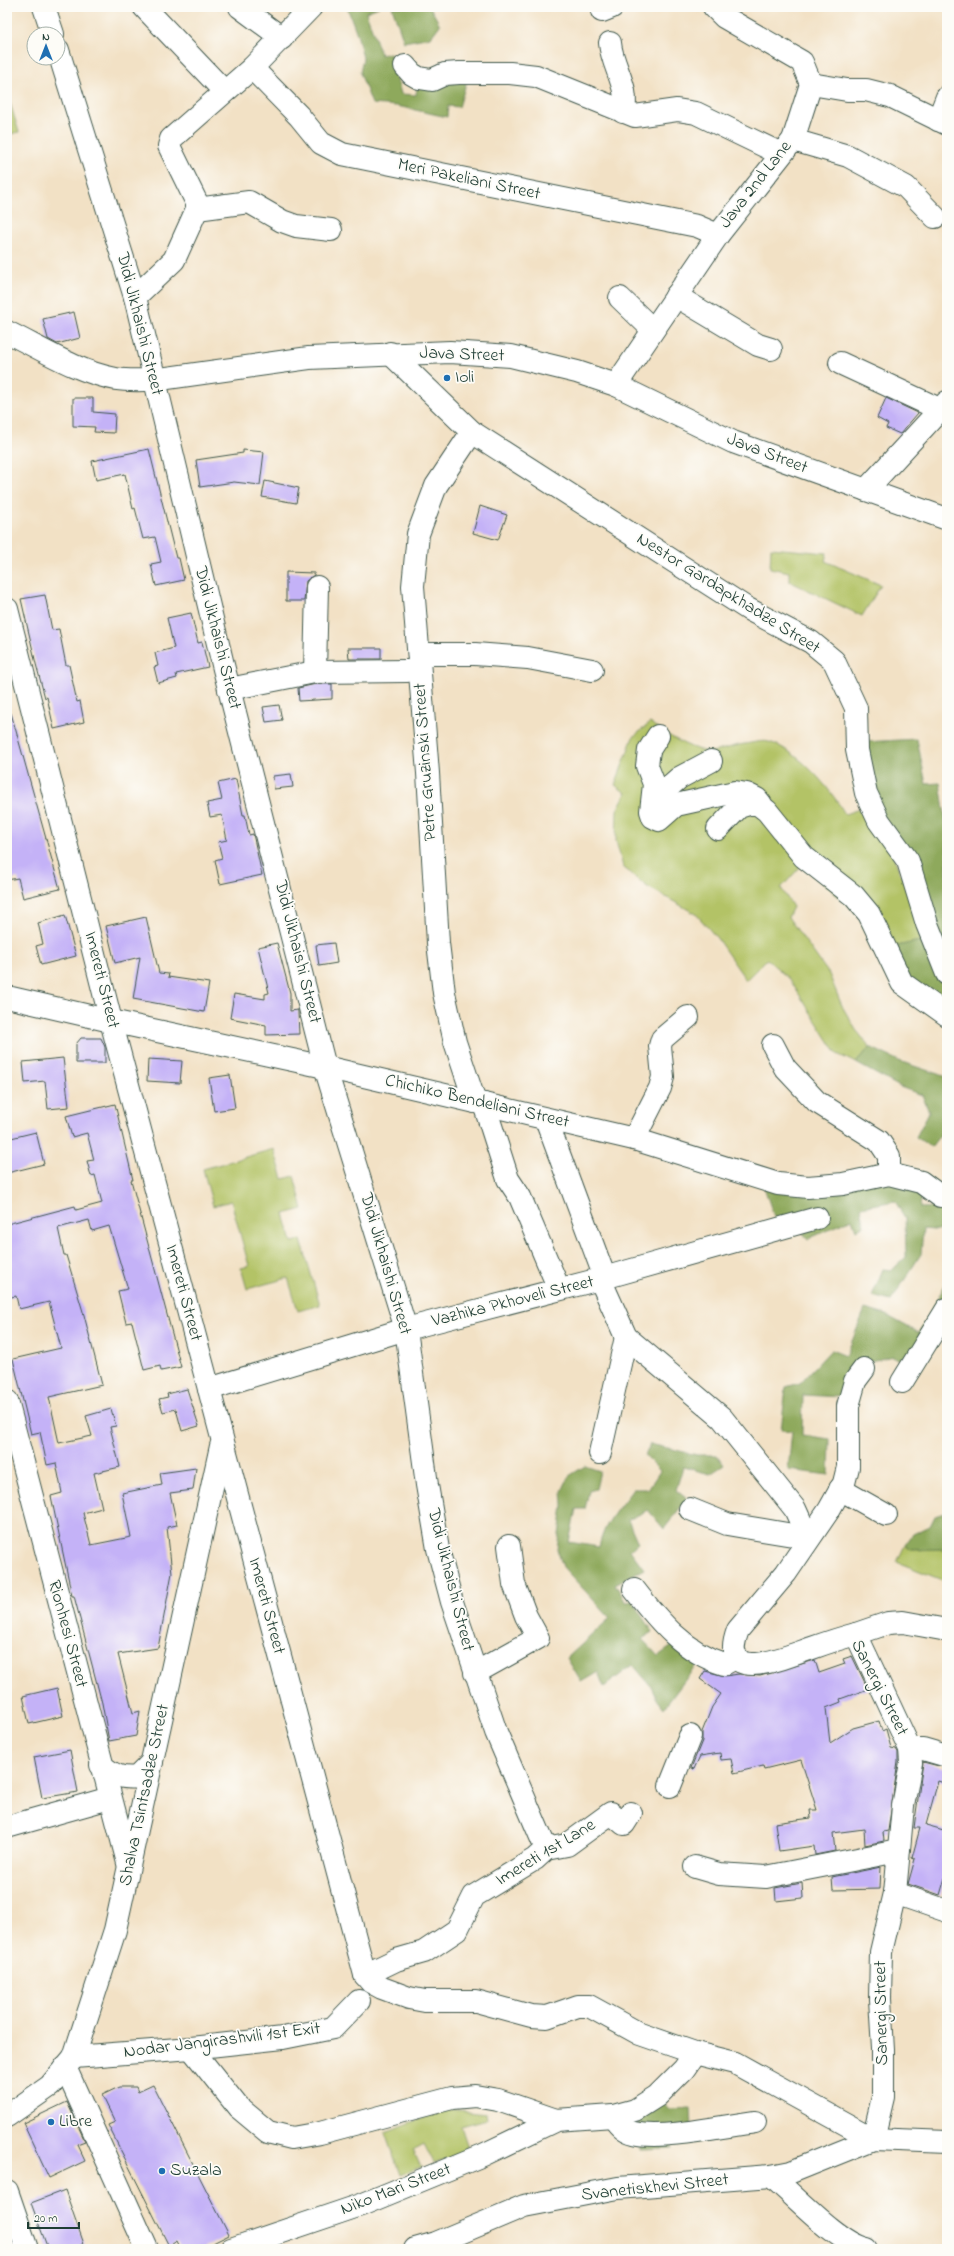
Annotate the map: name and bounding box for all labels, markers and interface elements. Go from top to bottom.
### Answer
north arrow [26,26,66,66]
text: N [42,29,50,45]
street label: Java 2nd Lane [713,135,799,235]
street label: Meri Pakeliani Street [395,152,543,208]
street label: Didi Jikhaishi Street [108,249,169,398]
street label: Java Street [419,341,505,369]
place label: Ioli [455,365,474,391]
marker: Ioli [442,373,452,383]
street label: Java Street [723,427,811,481]
street label: Nestor Gardapkhadze Street [631,527,825,661]
street label: Didi Jikhaishi Street [186,563,247,712]
street label: Petre Gruzinski Street [408,682,444,842]
street label: Didi Jikhaishi Street [266,877,327,1026]
street label: Imereti Street [76,929,126,1031]
street label: Chichiko Bendeliani Street [382,1068,572,1136]
street label: Didi Jikhaishi Street [352,1189,418,1338]
street label: Imereti Street [158,1242,208,1344]
street label: Vazhika Pkhoveli Street [428,1269,597,1335]
street label: Didi Jikhaishi Street [419,1505,480,1654]
street label: Imereti Street [241,1555,291,1657]
street label: Rionhesi Street [40,1577,94,1691]
street label: Sanergi Street [843,1635,914,1741]
street label: Shalva Tsintsadze Street [113,1702,177,1888]
street label: Imereti 1st Lane [491,1812,602,1893]
street label: Sanergi Street [868,1960,897,2066]
street label: Nodar Jangirashvili 1st Exit [122,2016,322,2067]
place label: Libre [59,2109,93,2135]
marker: Libre [46,2117,56,2127]
street label: Niko Mari Street [337,2157,455,2223]
place label: Suzala [170,2158,222,2184]
marker: Suzala [157,2166,167,2176]
street label: Svanetiskhevi Street [580,2167,730,2209]
scale bar [28,2204,79,2230]
text: 20 m [34,2210,57,2228]

